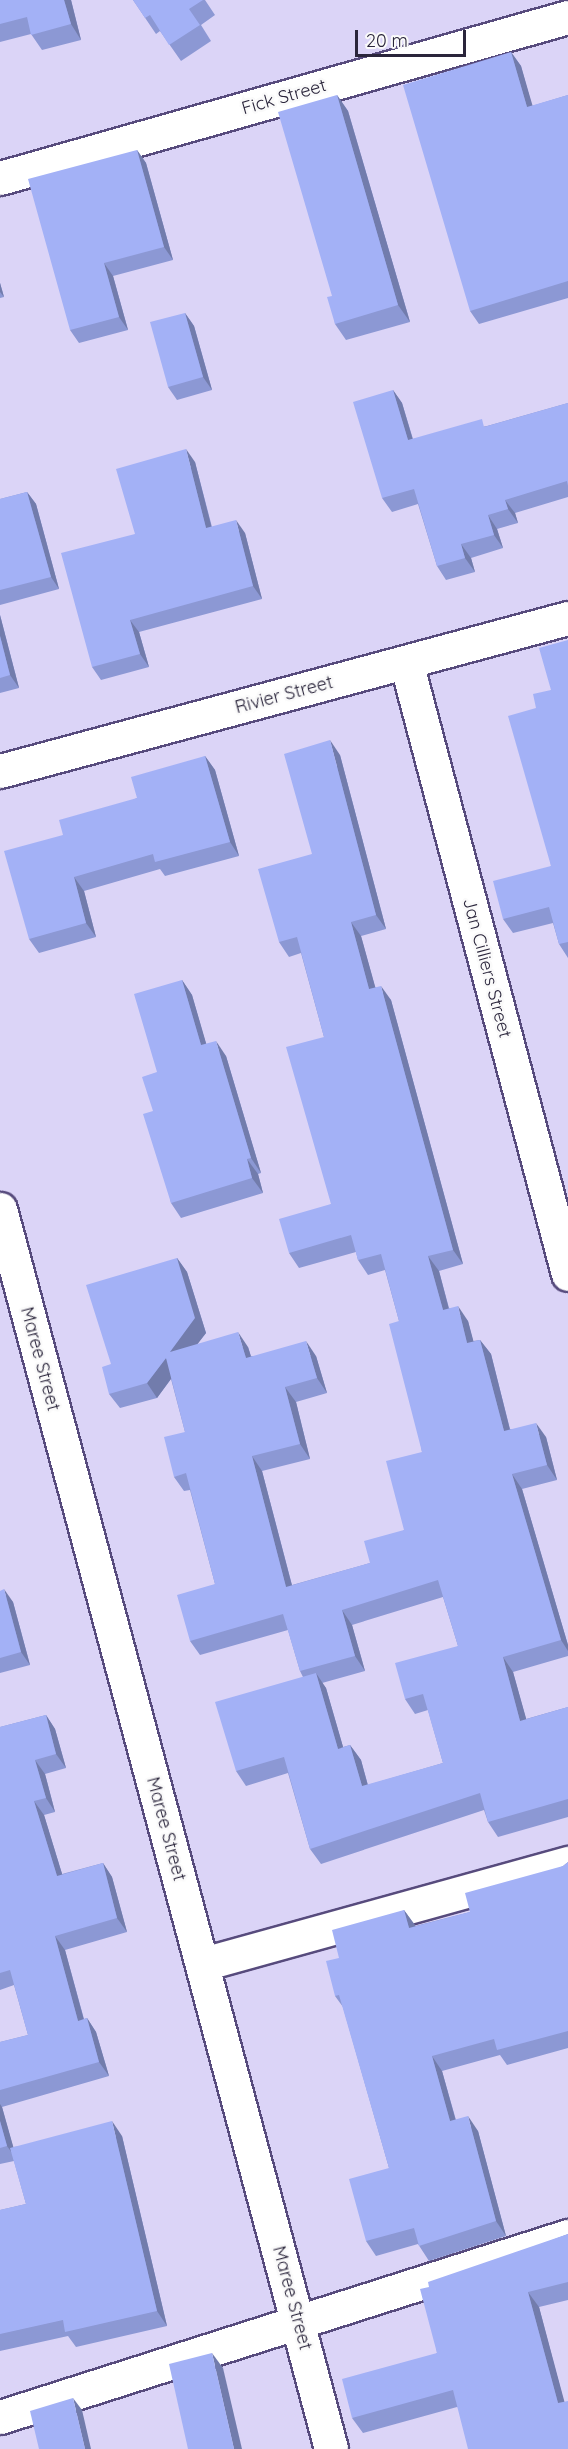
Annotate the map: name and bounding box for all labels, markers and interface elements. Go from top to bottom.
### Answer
scale bar [358,18,469,56]
text: 20 m [366,29,408,52]
street label: Fick Street [239,75,329,119]
street label: Rivier Street [233,672,335,718]
street label: Jan Cilliers Street [458,896,516,1040]
street label: Maree Street [16,1305,64,1413]
street label: Maree Street [142,1775,190,1883]
street label: Maree Street [268,2244,316,2352]

